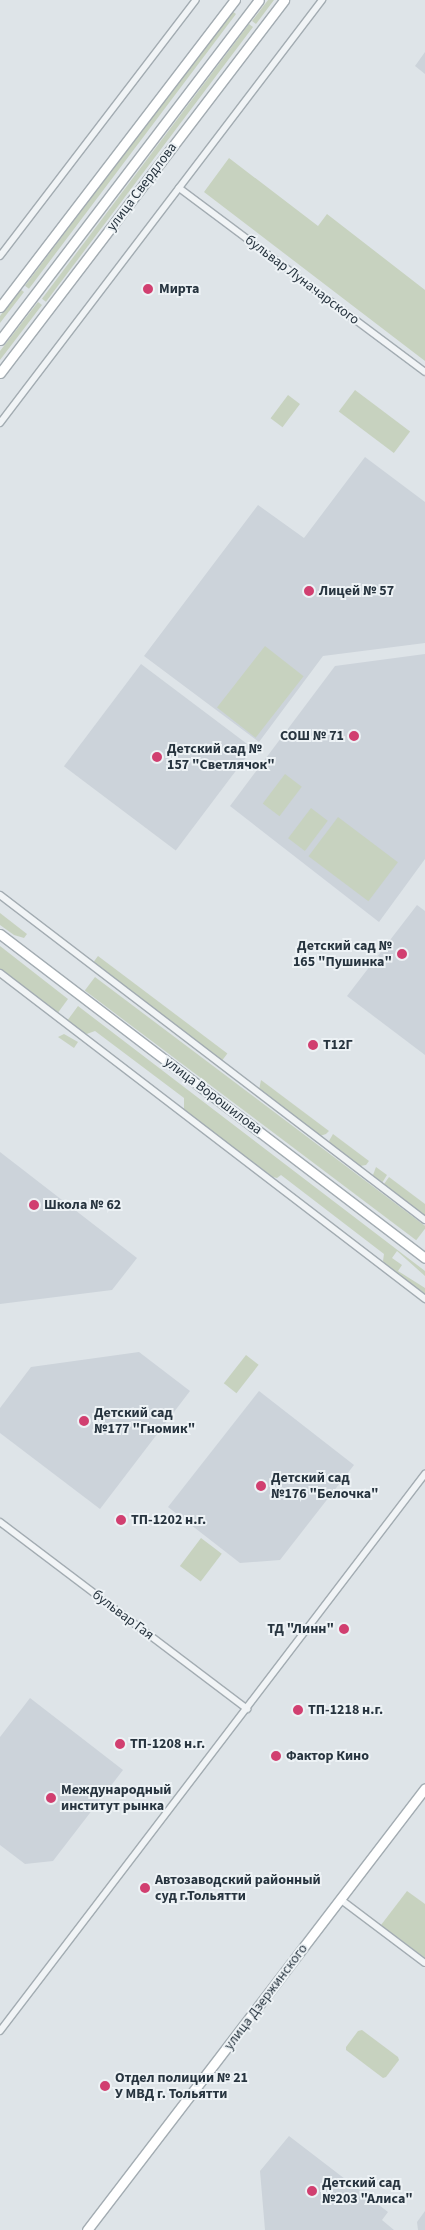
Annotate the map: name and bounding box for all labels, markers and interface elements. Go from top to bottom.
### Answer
street label: улица Свердлова [103,140,181,234]
street label: бульвар Луначарского [242,232,362,328]
place label: Мирта [159,281,199,297]
marker: Мирта [141,282,155,296]
place label: Лицей № 57 [319,583,394,599]
marker: Лицей № 57 [303,585,315,597]
place label: СОШ № 71 [280,728,344,744]
marker: СОШ № 71 [348,730,360,742]
place label: Детский сад № 157 "Светлячок" [167,741,275,774]
marker: Детский сад № 157 "Светлячок" [151,751,163,763]
place label: Детский сад № 165 "Пушинка" [293,938,392,970]
marker: Детский сад № 165 "Пушинка" [396,948,408,960]
place label: T12Г [323,1037,353,1053]
marker: T12Г [307,1039,319,1051]
street label: улица Ворошилова [161,1054,265,1138]
place label: Школа № 62 [44,1197,121,1213]
marker: Школа № 62 [28,1199,40,1211]
place label: Детский сад №177 "Гномик" [94,1405,195,1438]
marker: Детский сад №177 "Гномик" [78,1415,90,1427]
place label: Детский сад №176 "Белочка" [271,1470,379,1502]
marker: Детский сад №176 "Белочка" [255,1480,267,1492]
place label: ТП-1202 н.г. [131,1512,206,1528]
marker: ТП-1202 н.г. [115,1514,127,1526]
street label: бульвар Гая [89,1586,157,1644]
place label: ТД "Линн" [267,1621,334,1637]
marker: ТД "Линн" [338,1623,350,1635]
place label: ТП-1218 н.г. [308,1702,383,1718]
marker: ТП-1218 н.г. [292,1704,304,1716]
place label: ТП-1208 н.г. [130,1736,205,1752]
marker: ТП-1208 н.г. [114,1738,126,1750]
place label: Фактор Кино [286,1748,369,1764]
marker: Фактор Кино [270,1750,282,1762]
place label: Международный институт рынка [61,1782,171,1814]
marker: Международный институт рынка [45,1792,57,1804]
place label: Автозаводский районный суд г.Тольятти [155,1872,321,1904]
marker: Автозаводский районный суд г.Тольятти [139,1882,151,1894]
street label: улица Дзержинского [221,1941,311,2053]
place label: Отдел полиции № 21 У МВД г. Тольятти [115,2070,248,2102]
marker: Отдел полиции № 21 У МВД г. Тольятти [99,2080,111,2092]
place label: Детский сад №203 "Алиса" [322,2175,413,2208]
marker: Детский сад №203 "Алиса" [306,2185,318,2197]

